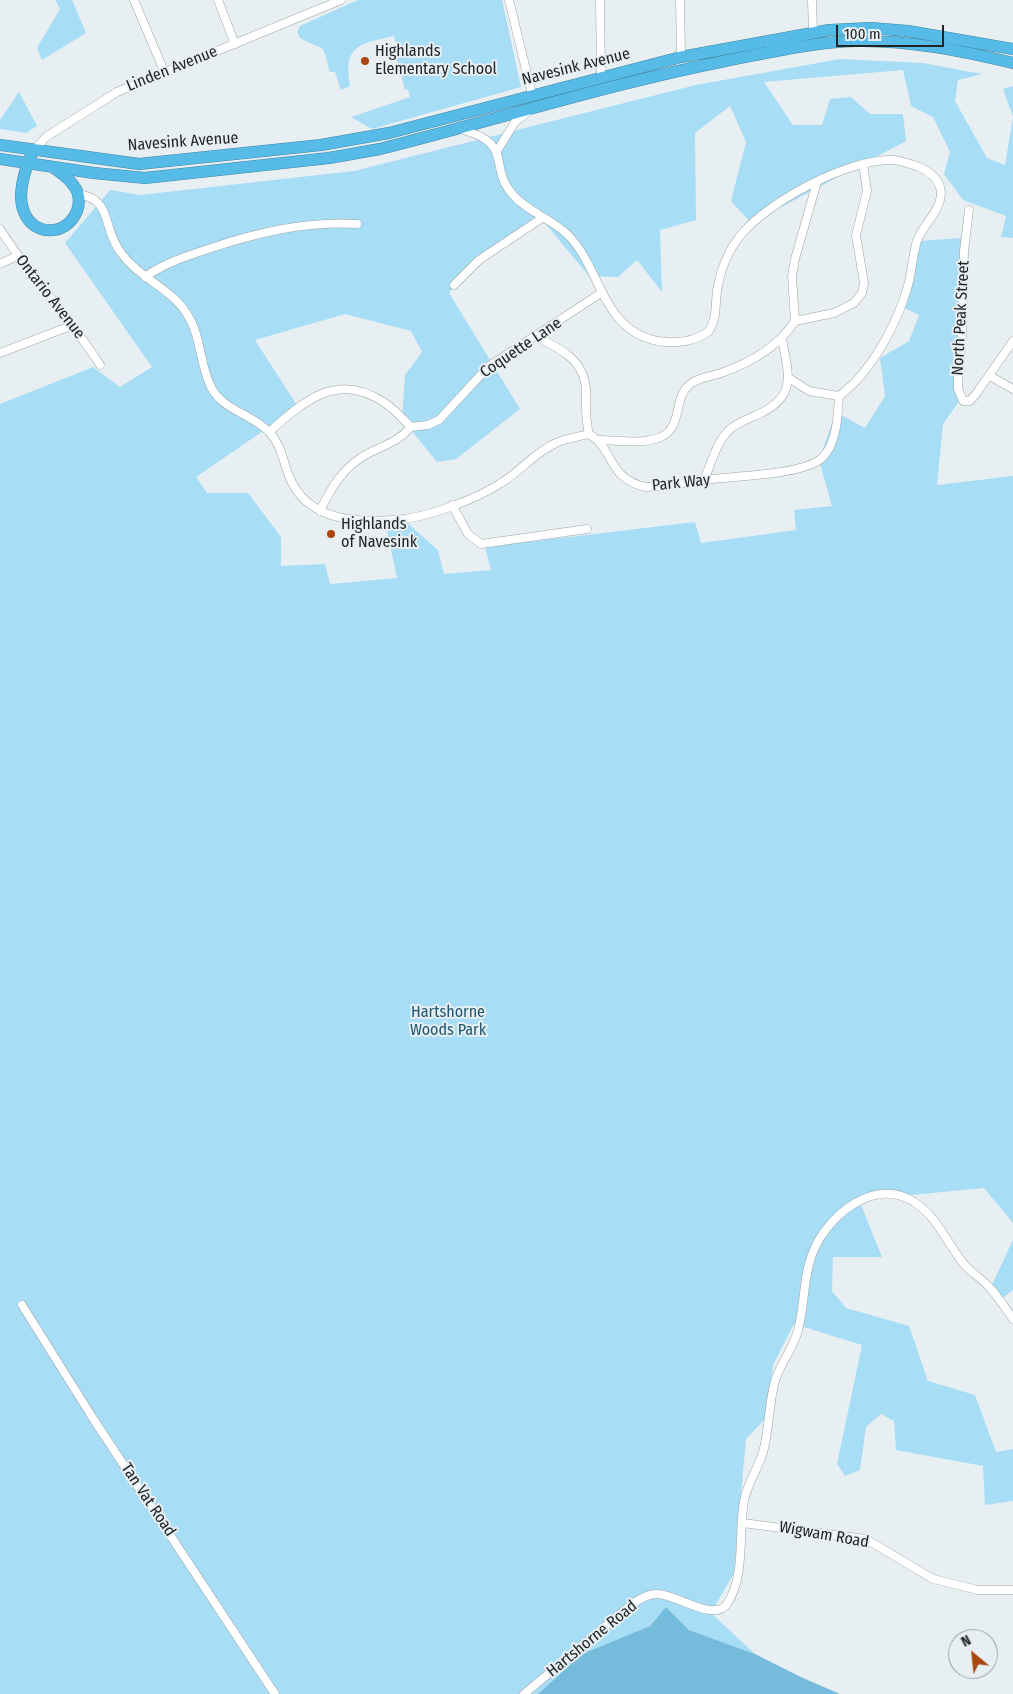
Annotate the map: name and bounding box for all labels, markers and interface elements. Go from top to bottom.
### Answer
scale bar [838,15,946,47]
text: 100 m [844,25,881,43]
street label: Linden Avenue [124,42,220,96]
place label: Highlands Elementary School [375,42,497,80]
street label: Navesink Avenue [520,44,632,90]
marker: Highlands Elementary School [359,55,371,67]
street label: Navesink Avenue [127,129,239,155]
street label: Ontario Avenue [11,251,89,343]
street label: North Peak Street [948,260,974,376]
street label: Coquette Lane [477,314,565,382]
street label: Park Way [651,470,711,496]
place label: Highlands of Navesink [341,515,417,553]
marker: Highlands of Navesink [325,528,337,540]
park label: Hartshorne Woods Park [410,1003,486,1041]
street label: Tan Vat Road [117,1460,179,1540]
street label: Wigwam Road [778,1518,870,1552]
street label: Hartshorne Road [543,1597,641,1681]
north arrow [948,1629,998,1679]
text: N [958,1632,974,1651]

